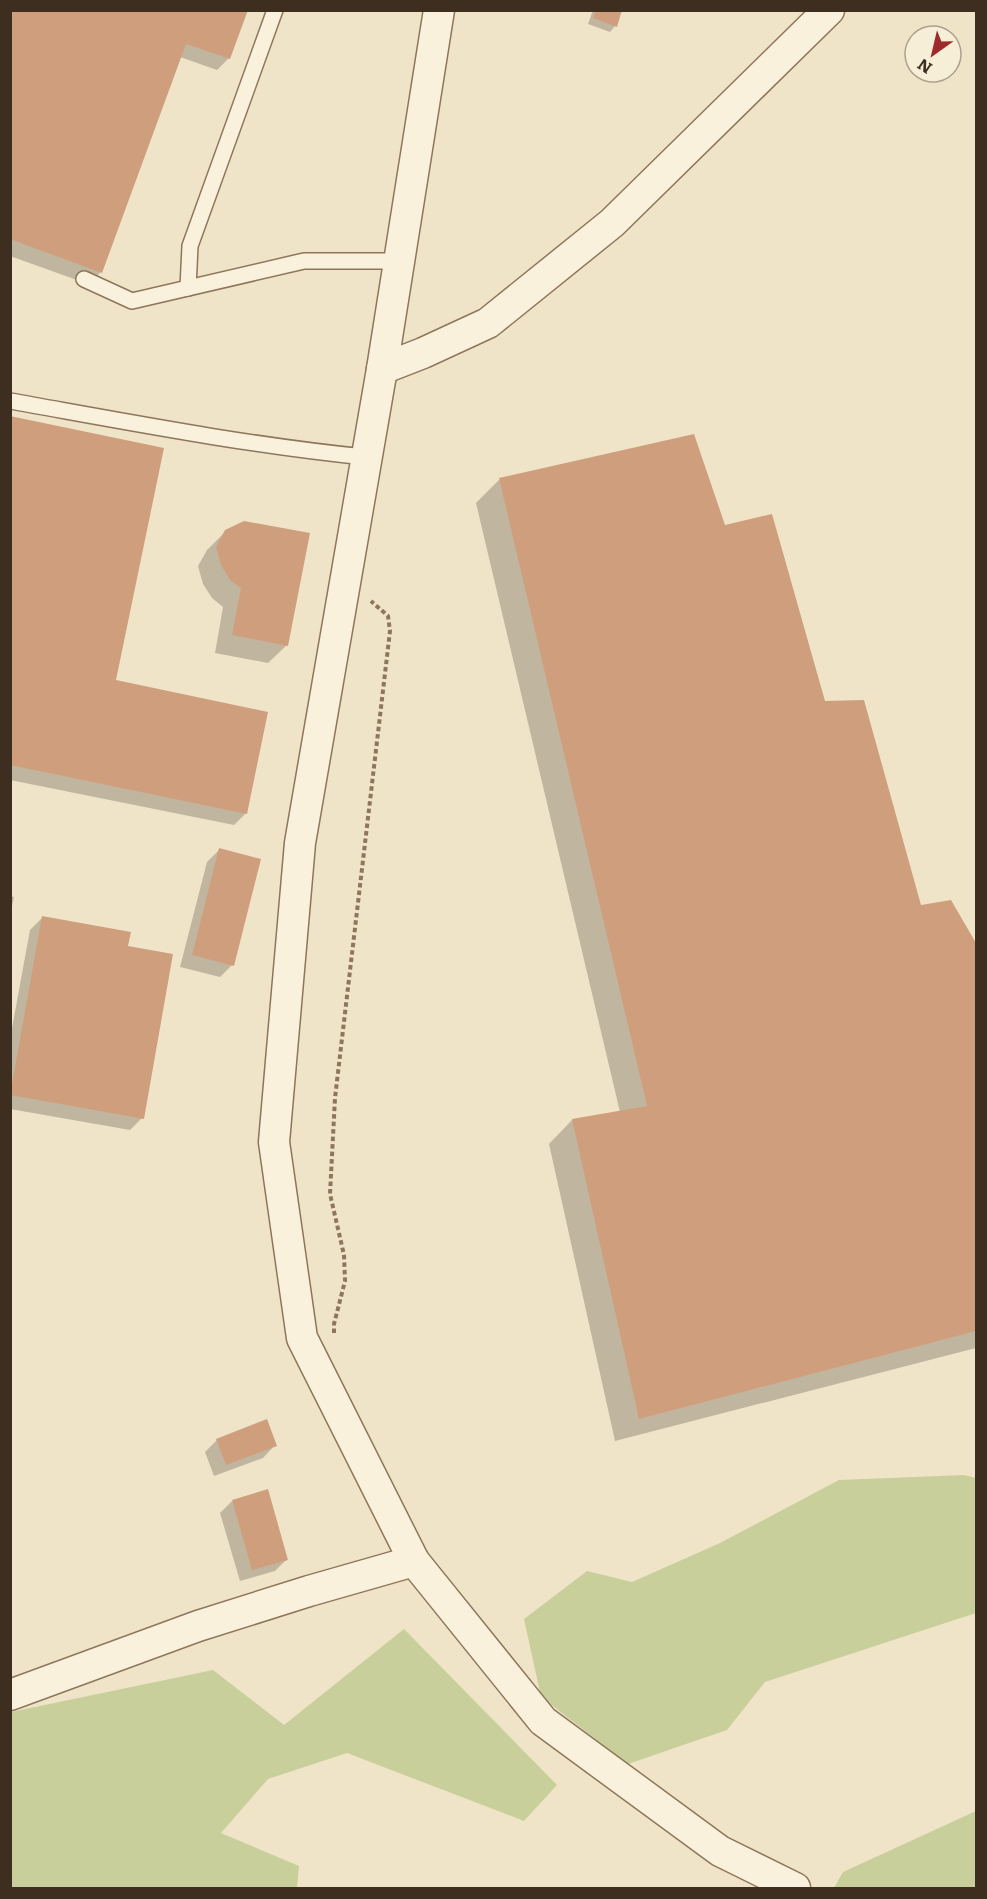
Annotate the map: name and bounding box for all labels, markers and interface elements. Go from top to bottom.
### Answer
north arrow [903,24,963,84]
text: N [912,54,936,81]

